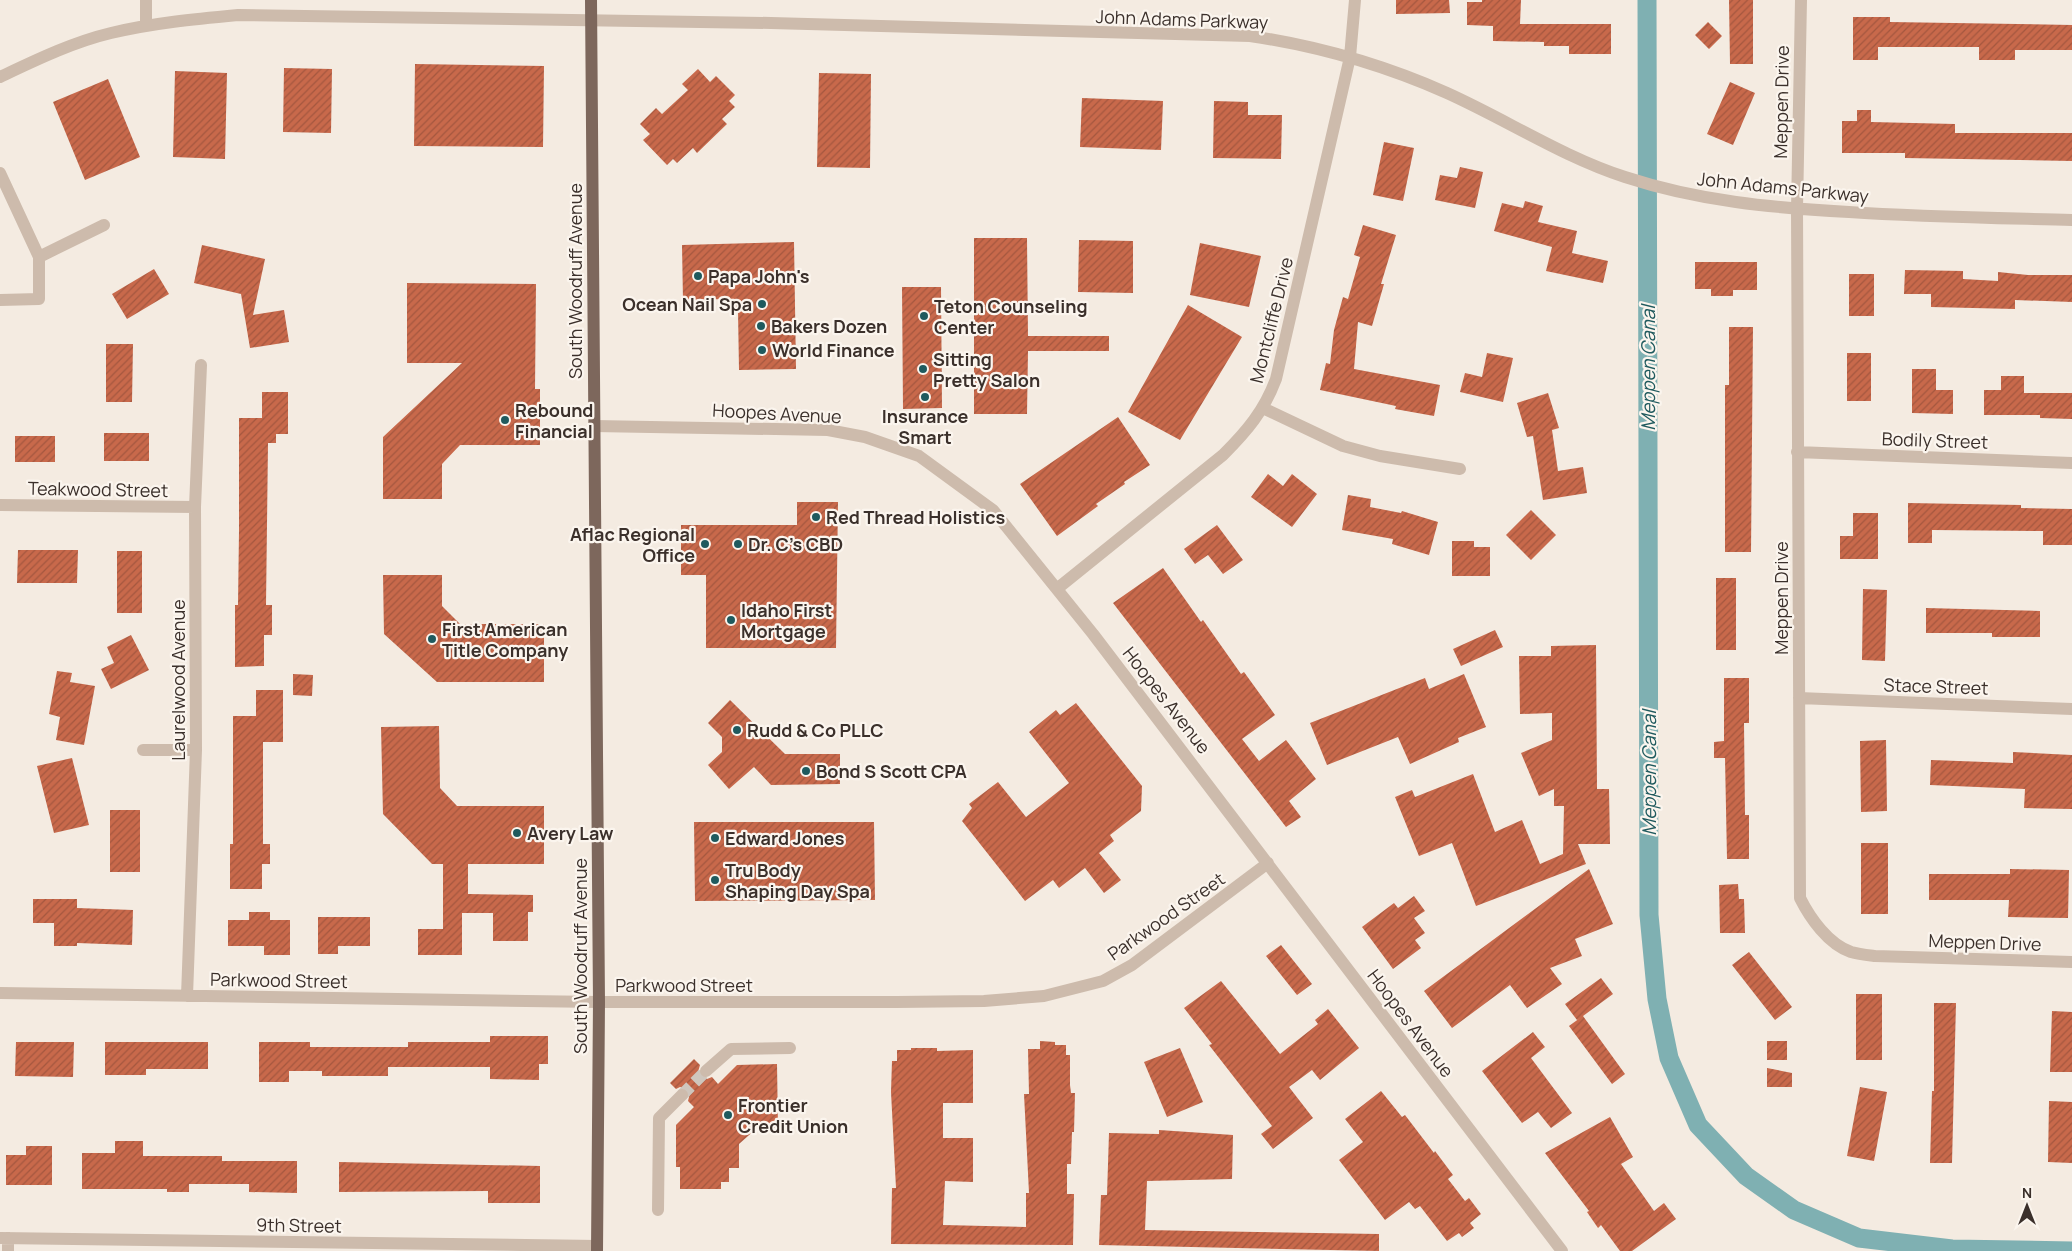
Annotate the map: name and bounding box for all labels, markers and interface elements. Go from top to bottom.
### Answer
street label: John Adams Parkway [1095,4,1269,34]
street label: Meppen Drive [1768,45,1794,159]
street label: John Adams Parkway [1696,166,1871,208]
street label: South Woodruff Avenue [563,183,587,379]
street label: Montcliffe Drive [1244,254,1298,386]
place label: Papa John's [708,264,810,288]
marker: Papa John's [692,270,704,282]
place label: Ocean Nail Spa [622,292,752,316]
place label: Teton Counseling Center [934,294,1088,339]
marker: Ocean Nail Spa [756,298,768,310]
water label: Meppen Canal [1635,303,1661,431]
marker: Teton Counseling Center [918,310,930,322]
place label: Bakers Dozen [771,314,887,338]
marker: Bakers Dozen [755,320,767,332]
place label: World Finance [772,338,895,362]
marker: World Finance [756,344,768,356]
place label: Sitting Pretty Salon [933,347,1040,392]
marker: Sitting Pretty Salon [917,363,929,375]
marker: Insurance Smart [919,391,931,403]
place label: Rebound Financial [515,398,593,443]
street label: Hoopes Avenue [712,398,842,428]
place label: Insurance Smart [882,404,968,449]
marker: Rebound Financial [499,414,511,426]
street label: Bodily Street [1881,426,1989,454]
street label: Teakwood Street [28,476,168,502]
place label: Red Thread Holistics [826,505,1005,529]
marker: Red Thread Holistics [810,511,822,523]
place label: Aflac Regional Office [570,522,695,567]
place label: Dr. C's CBD [748,532,843,556]
marker: Aflac Regional Office [699,538,711,550]
marker: Dr. C's CBD [732,538,744,550]
street label: Meppen Drive [1769,541,1793,655]
place label: Idaho First Mortgage [741,598,832,643]
street label: Laurelwood Avenue [166,599,190,761]
marker: Idaho First Mortgage [725,614,737,626]
place label: First American Title Company [442,617,568,662]
marker: First American Title Company [426,633,438,645]
street label: Hoopes Avenue [1118,642,1216,758]
street label: Stace Street [1883,672,1989,700]
water label: Meppen Canal [1636,708,1662,836]
place label: Rudd & Co PLLC [747,718,884,742]
marker: Rudd & Co PLLC [731,724,743,736]
place label: Bond S Scott CPA [816,759,967,783]
marker: Bond S Scott CPA [800,765,812,777]
place label: Avery Law [527,821,614,845]
place label: Edward Jones [725,826,845,850]
marker: Avery Law [511,827,523,839]
marker: Edward Jones [709,832,721,844]
street label: South Woodruff Avenue [568,858,592,1054]
place label: Tru Body Shaping Day Spa [725,858,870,903]
street label: Parkwood Street [1103,867,1229,965]
marker: Tru Body Shaping Day Spa [709,874,721,886]
street label: Meppen Drive [1928,928,2042,956]
street label: Hoopes Avenue [1362,964,1460,1082]
street label: Parkwood Street [210,967,348,993]
street label: Parkwood Street [615,973,753,997]
place label: Frontier Credit Union [738,1093,848,1138]
marker: Frontier Credit Union [722,1109,734,1121]
north arrow [2002,1181,2052,1231]
text: N [2022,1183,2032,1202]
street label: 9th Street [256,1212,342,1238]

